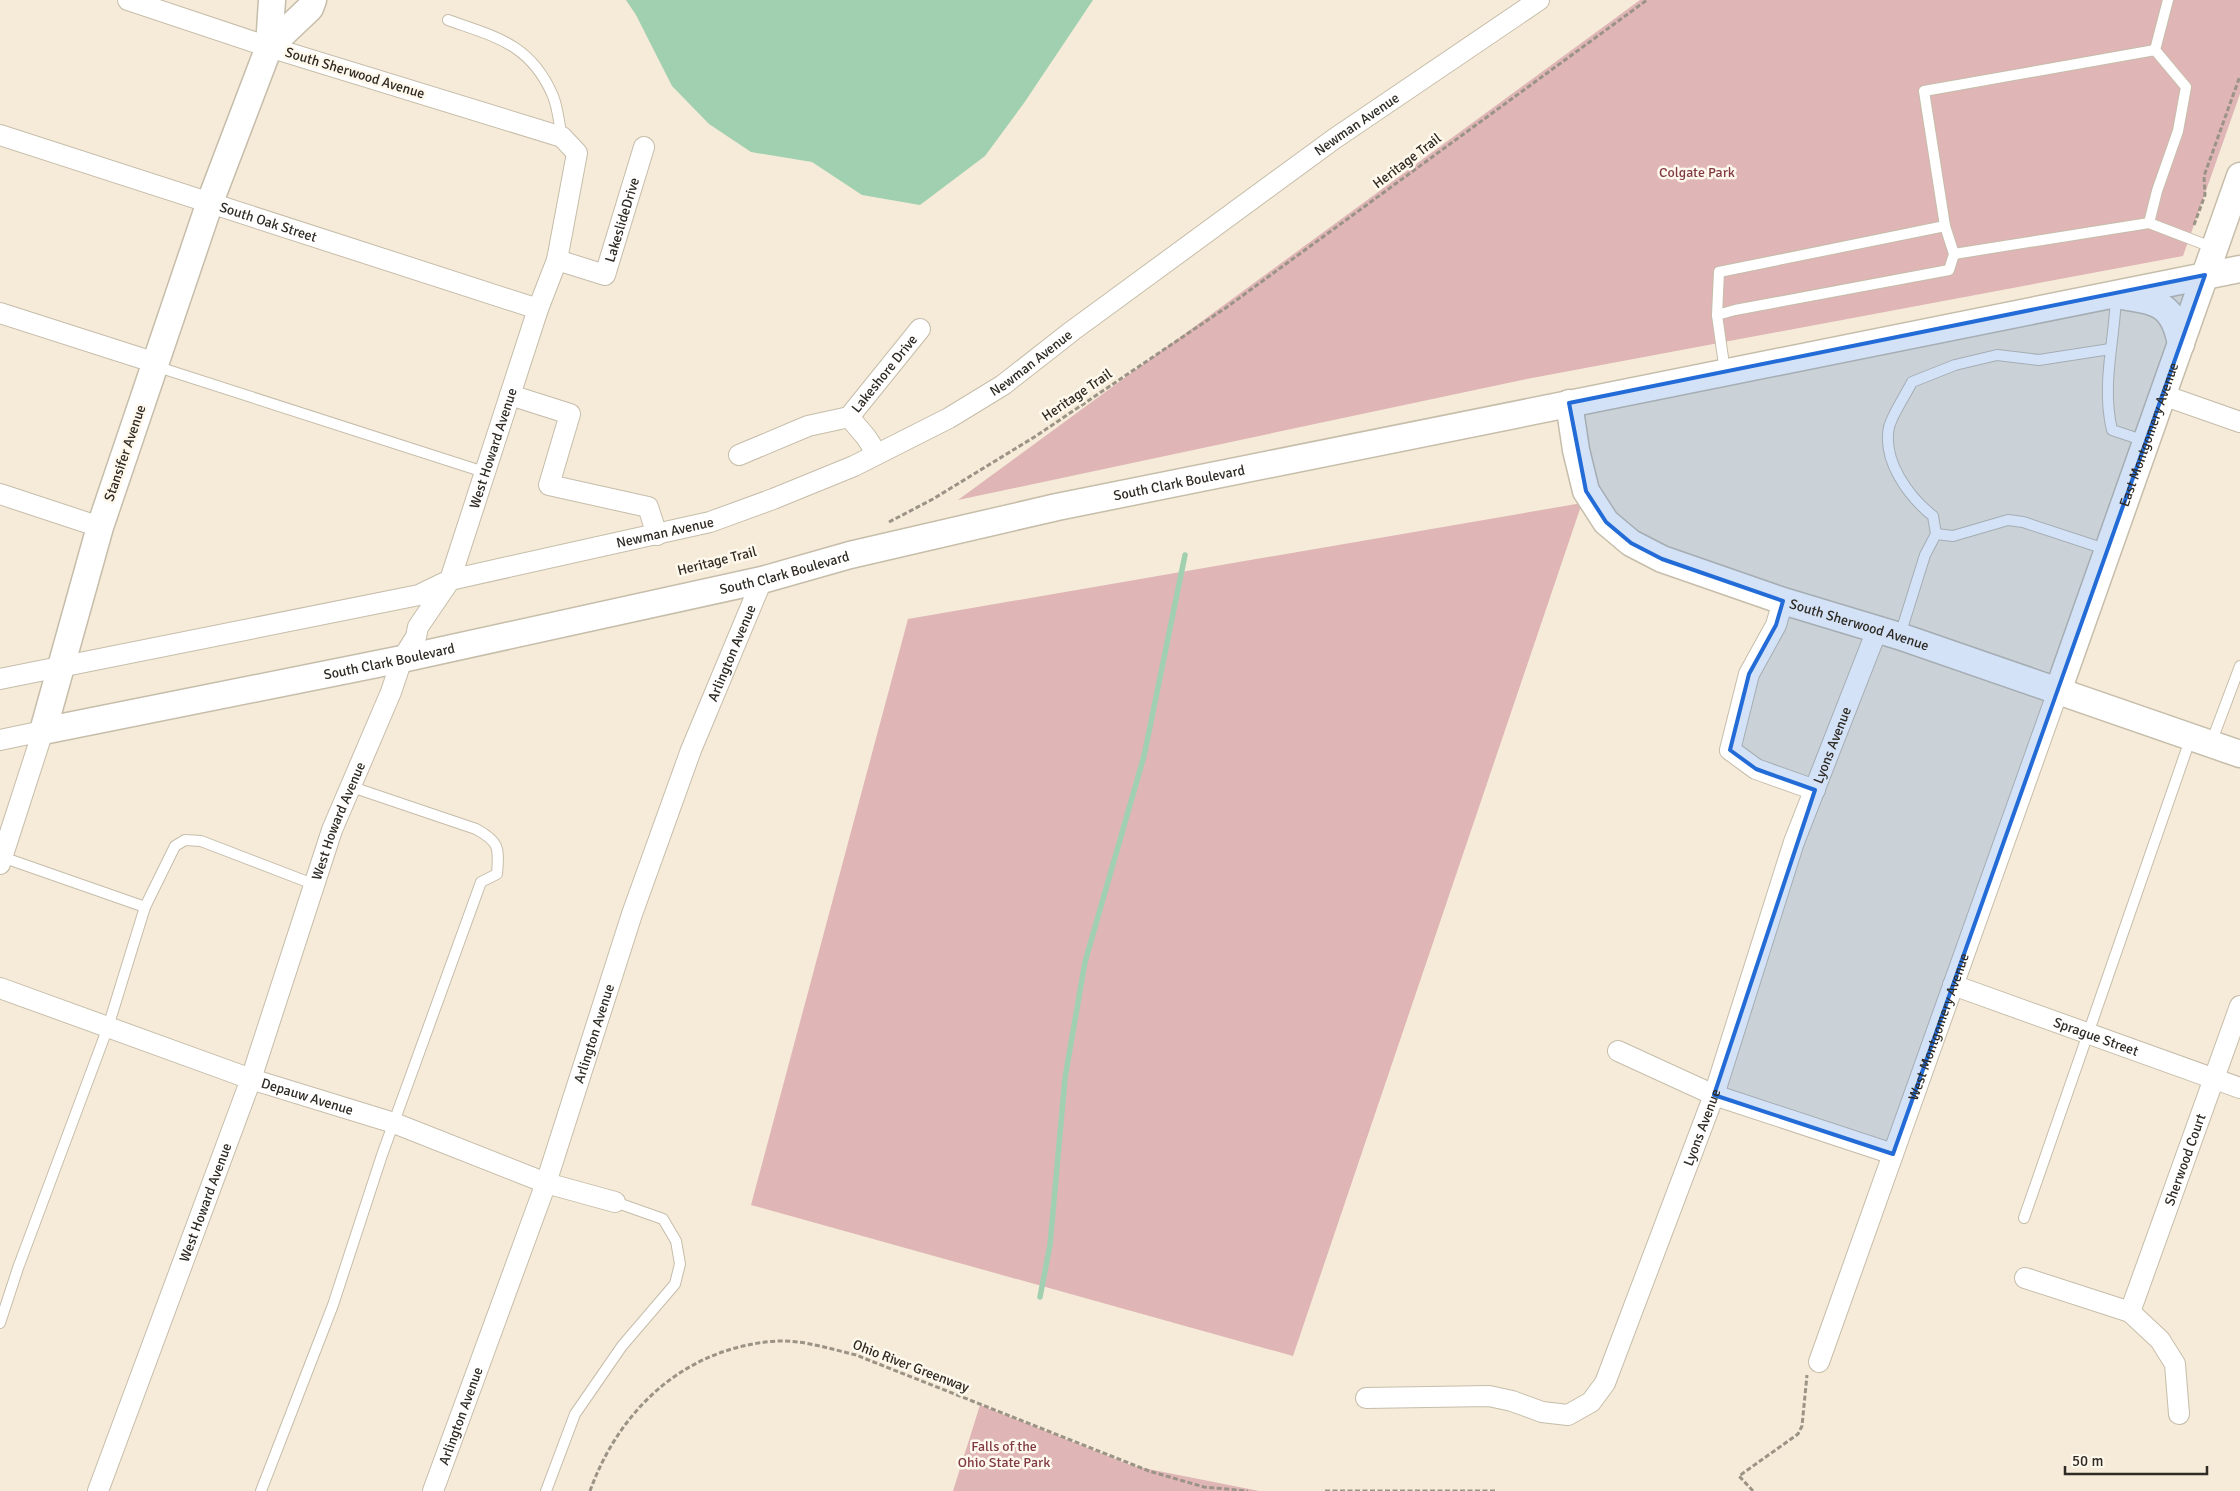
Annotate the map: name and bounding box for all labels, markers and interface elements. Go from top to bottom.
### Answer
street label: South Sherwood Avenue [283,44,427,102]
street label: Newman Avenue [1311,89,1402,159]
street label: Heritage Trail [1369,130,1445,192]
park label: Colgate Park [1659,164,1735,181]
street label: LakeslideDrive [601,175,643,264]
street label: South Oak Street [218,198,319,245]
street label: Newman Avenue [987,326,1075,400]
street label: Lakeshore Drive [848,331,921,416]
street label: East Montgomery Avenue [2115,360,2182,509]
street label: Heritage Trail [1039,365,1115,425]
street label: West Howard Avenue [465,386,520,510]
street label: Stansifer Avenue [101,403,149,503]
street label: South Clark Boulevard [1112,461,1246,504]
street label: Newman Avenue [615,513,715,551]
street label: Heritage Trail [676,543,758,579]
street label: South Clark Boulevard [718,547,851,598]
street label: South Sherwood Avenue [1787,595,1931,654]
street label: Arlington Avenue [704,602,759,704]
street label: South Clark Boulevard [322,639,456,683]
street label: Lyons Avenue [1809,704,1855,786]
street label: West Howard Avenue [308,759,369,882]
street label: West Montgomery Avenue [1904,951,1973,1103]
street label: Arlington Avenue [570,982,618,1085]
street label: Sprague Street [2051,1013,2141,1059]
street label: Depauw Avenue [259,1074,355,1118]
street label: Lyons Avenue [1679,1087,1724,1168]
street label: Sherwood Court [2160,1111,2209,1208]
street label: West Howard Avenue [175,1140,235,1264]
street label: Ohio River Greenway [850,1336,972,1396]
street label: Arlington Avenue [435,1365,486,1467]
park label: Falls of the Ohio State Park [958,1438,1050,1471]
scale bar [2065,1444,2208,1476]
text: 50 m [2072,1452,2103,1470]

